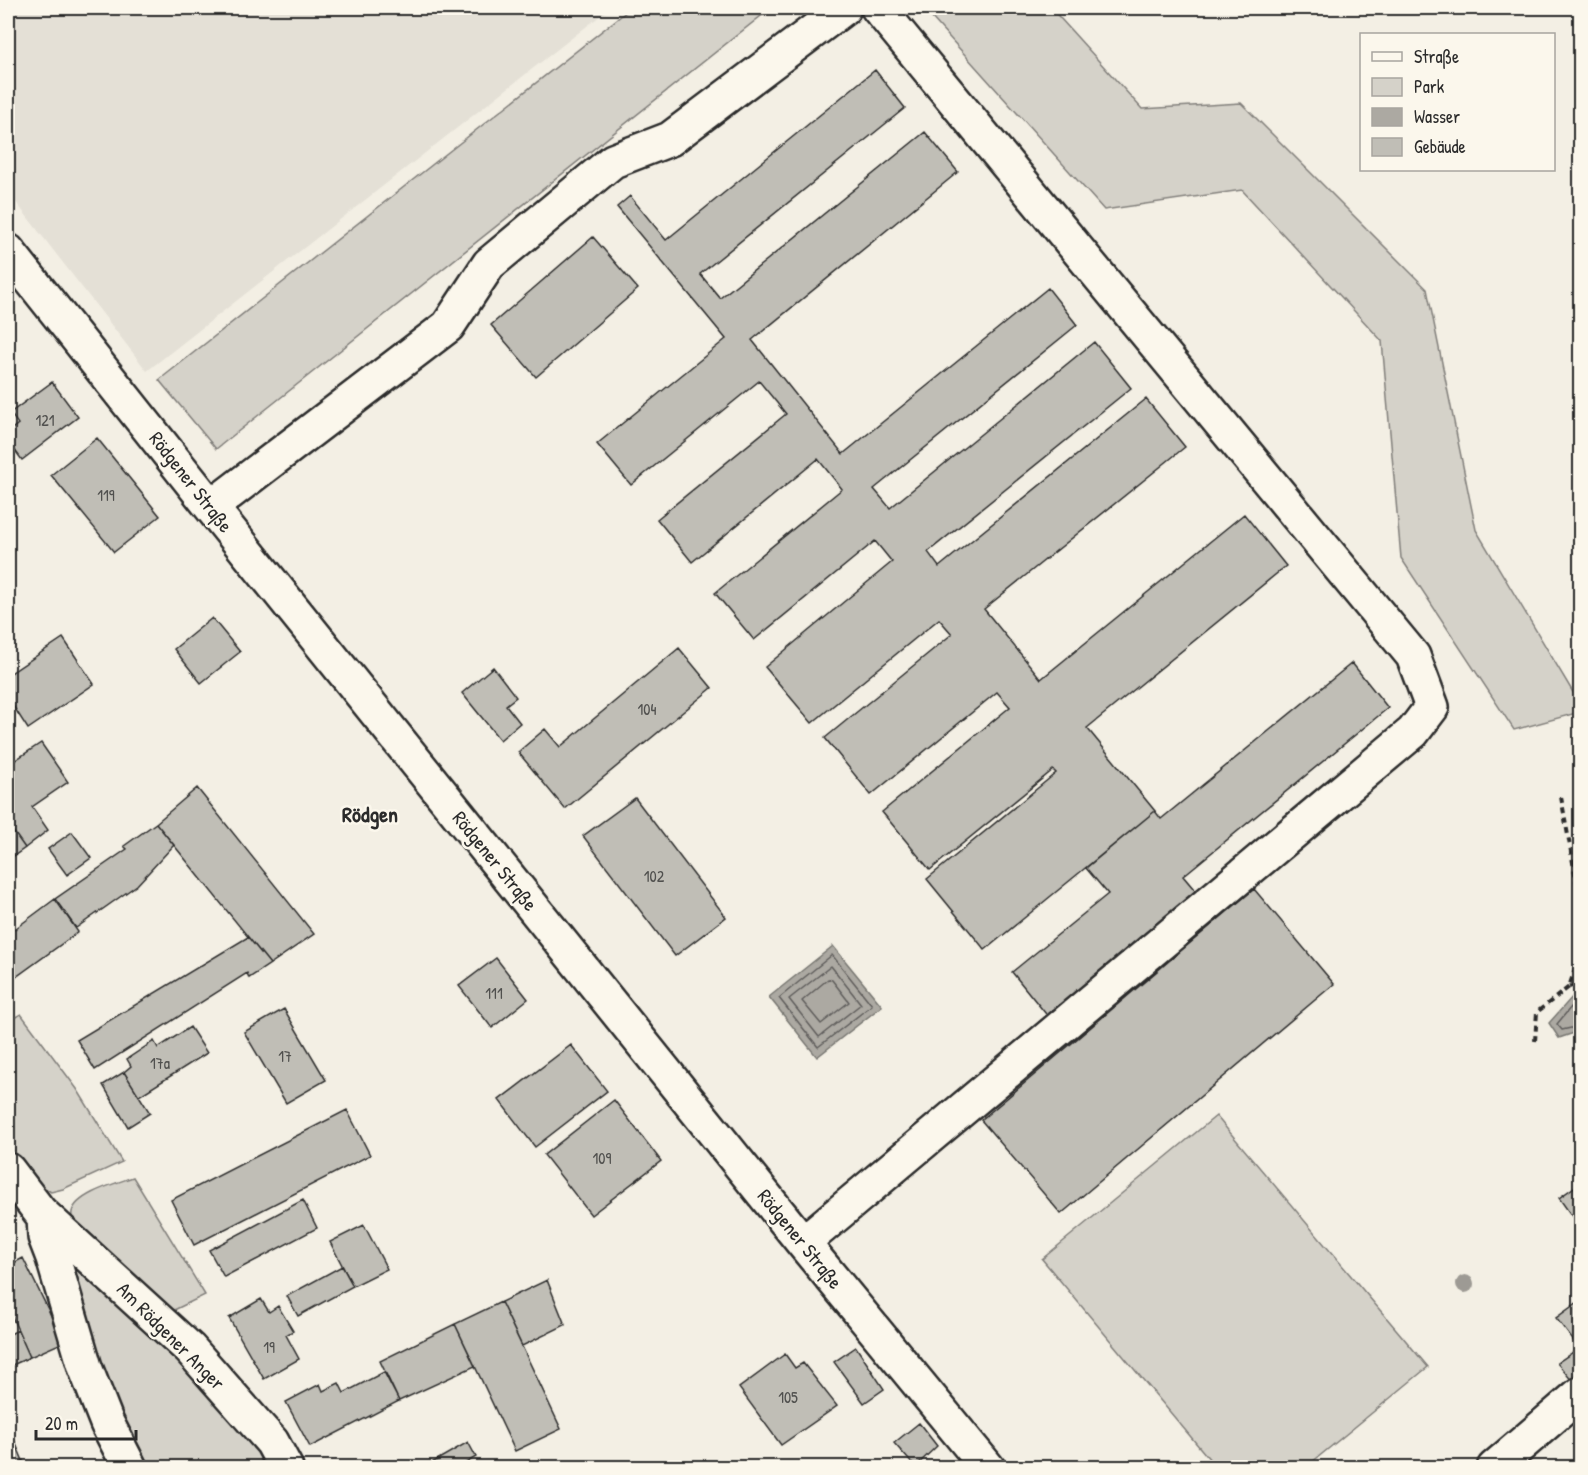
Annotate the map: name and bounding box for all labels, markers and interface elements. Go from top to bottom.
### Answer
legend [1360,33,1555,171]
text: Straße [1414,44,1459,69]
text: Park [1414,74,1445,99]
text: Wasser [1414,104,1460,129]
text: Gebäude [1414,134,1466,159]
house number: 121 [35,409,55,431]
street label: Rödgener Straße [143,426,239,538]
house number: 119 [97,484,115,506]
house number: 104 [638,698,656,720]
district label: Rödgen [342,799,398,830]
street label: Rödgener Straße [447,805,544,916]
house number: 102 [644,865,665,887]
house number: 111 [485,982,503,1004]
house number: 17 [278,1045,292,1067]
house number: 17a [150,1052,170,1074]
house number: 109 [593,1147,612,1169]
street label: Rödgener Straße [752,1183,849,1294]
street label: Am Rödgener Anger [111,1276,231,1396]
house number: 19 [263,1336,275,1358]
house number: 105 [778,1386,798,1408]
scale bar [36,1403,136,1441]
text: 20 m [45,1411,78,1436]

